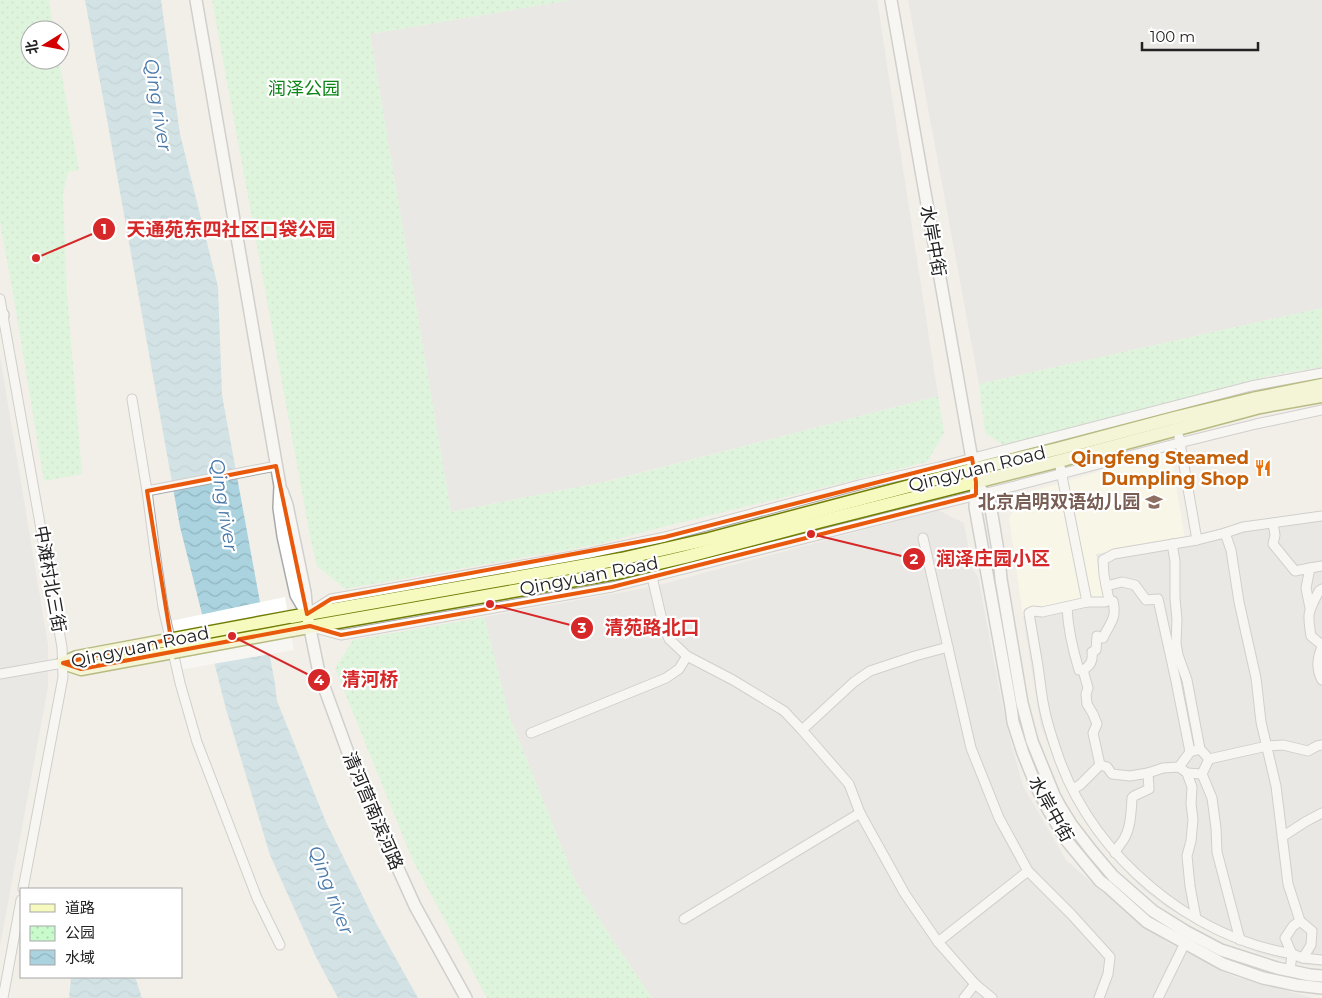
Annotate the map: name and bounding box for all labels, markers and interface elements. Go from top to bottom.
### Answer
north arrow [20,20,70,70]
scale bar [1142,20,1258,52]
text: 100 m [1150,27,1195,46]
text: 北 [22,39,42,56]
water label: Qing river [139,57,177,153]
park label: 润泽公园 [268,78,340,100]
street label: 水岸中街 [916,204,950,278]
callout: 天通苑东四社区口袋公园 [91,212,345,246]
text: 天通苑东四社区口袋公园 [126,218,336,241]
text: 1 [101,219,107,238]
street label: Qingyuan Road [906,441,1048,497]
place label: Qingfeng Steamed Dumpling Shop [1071,447,1249,490]
water label: Qing river [205,457,243,553]
restaurant icon: Qingfeng Steamed Dumpling Shop [1253,458,1273,478]
place label: 北京启明双语幼儿园 [978,491,1140,513]
school or university icon: 北京启明双语幼儿园 [1144,492,1164,512]
street label: 中滩村北三街 [30,524,70,634]
callout: 润泽庄园小区 [901,542,1060,576]
text: 润泽庄园小区 [936,547,1050,570]
text: 2 [910,549,919,568]
street label: Qingyuan Road [518,552,660,600]
callout: 清苑路北口 [569,611,709,645]
text: 清苑路北口 [604,616,700,639]
text: 3 [577,618,587,637]
street label: Qingyuan Road [69,622,211,672]
callout: 清河桥 [307,663,409,697]
text: 清河桥 [341,668,399,691]
text: 4 [314,670,325,689]
street label: 清河营南滨河路 [338,749,408,873]
street label: 水岸中街 [1024,772,1078,846]
water label: Qing river [303,842,359,938]
legend [20,888,182,978]
text: 道路 [65,898,95,917]
text: 公园 [65,923,95,942]
text: 水域 [65,948,95,967]

